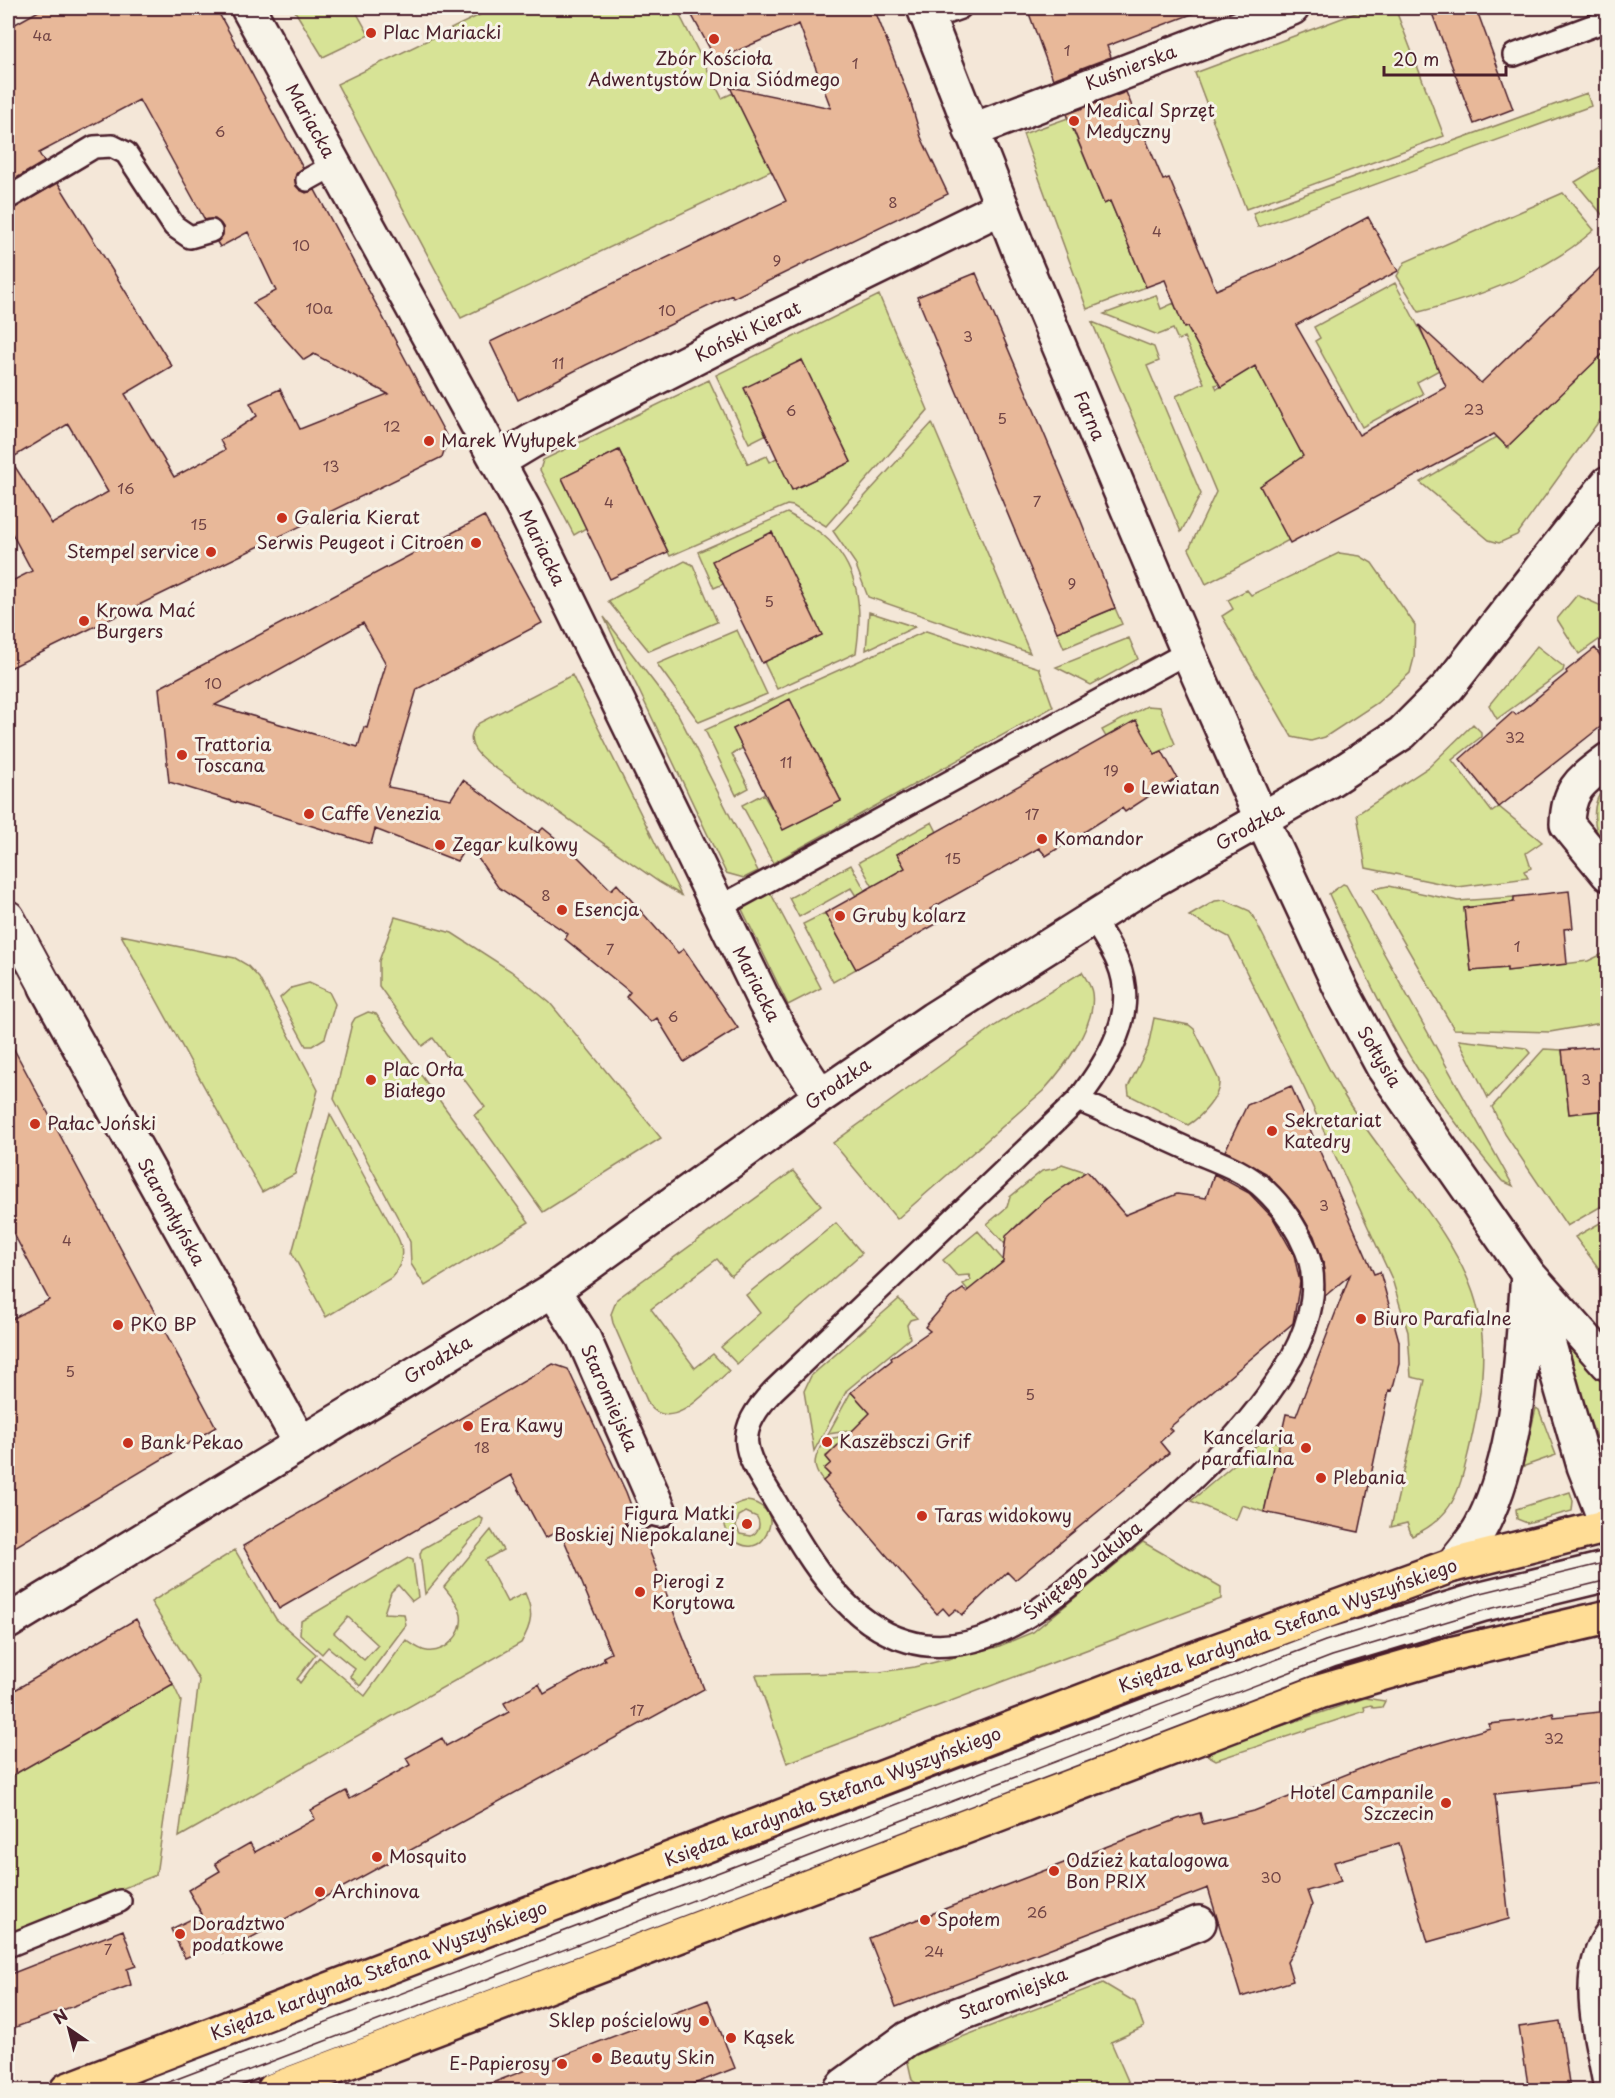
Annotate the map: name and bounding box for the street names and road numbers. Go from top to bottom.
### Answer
street label: Kuśnierska [1081,37,1181,96]
street label: Mariacka [280,78,343,163]
street label: Koński Kierat [690,293,805,368]
street label: Farna [1068,386,1113,445]
street label: Mariacka [513,505,574,591]
street label: Grodzka [1210,795,1289,856]
street label: Mariacka [727,941,788,1027]
street label: Sołtysia [1351,1020,1409,1092]
street label: Grodzka [799,1050,876,1115]
street label: Staromłyńska [131,1152,214,1271]
street label: Grodzka [398,1327,477,1390]
street label: Staromiejska [575,1339,646,1456]
street label: Świętego Jakuba [1017,1513,1148,1626]
street label: Księdza kardynała Stefana Wyszyńskiego [1114,1551,1461,1699]
street label: Księdza kardynała Stefana Wyszyńskiego [660,1719,1005,1872]
street label: Księdza kardynała Stefana Wyszyńskiego [206,1893,551,2046]
street label: Staromiejska [954,1959,1072,2026]

